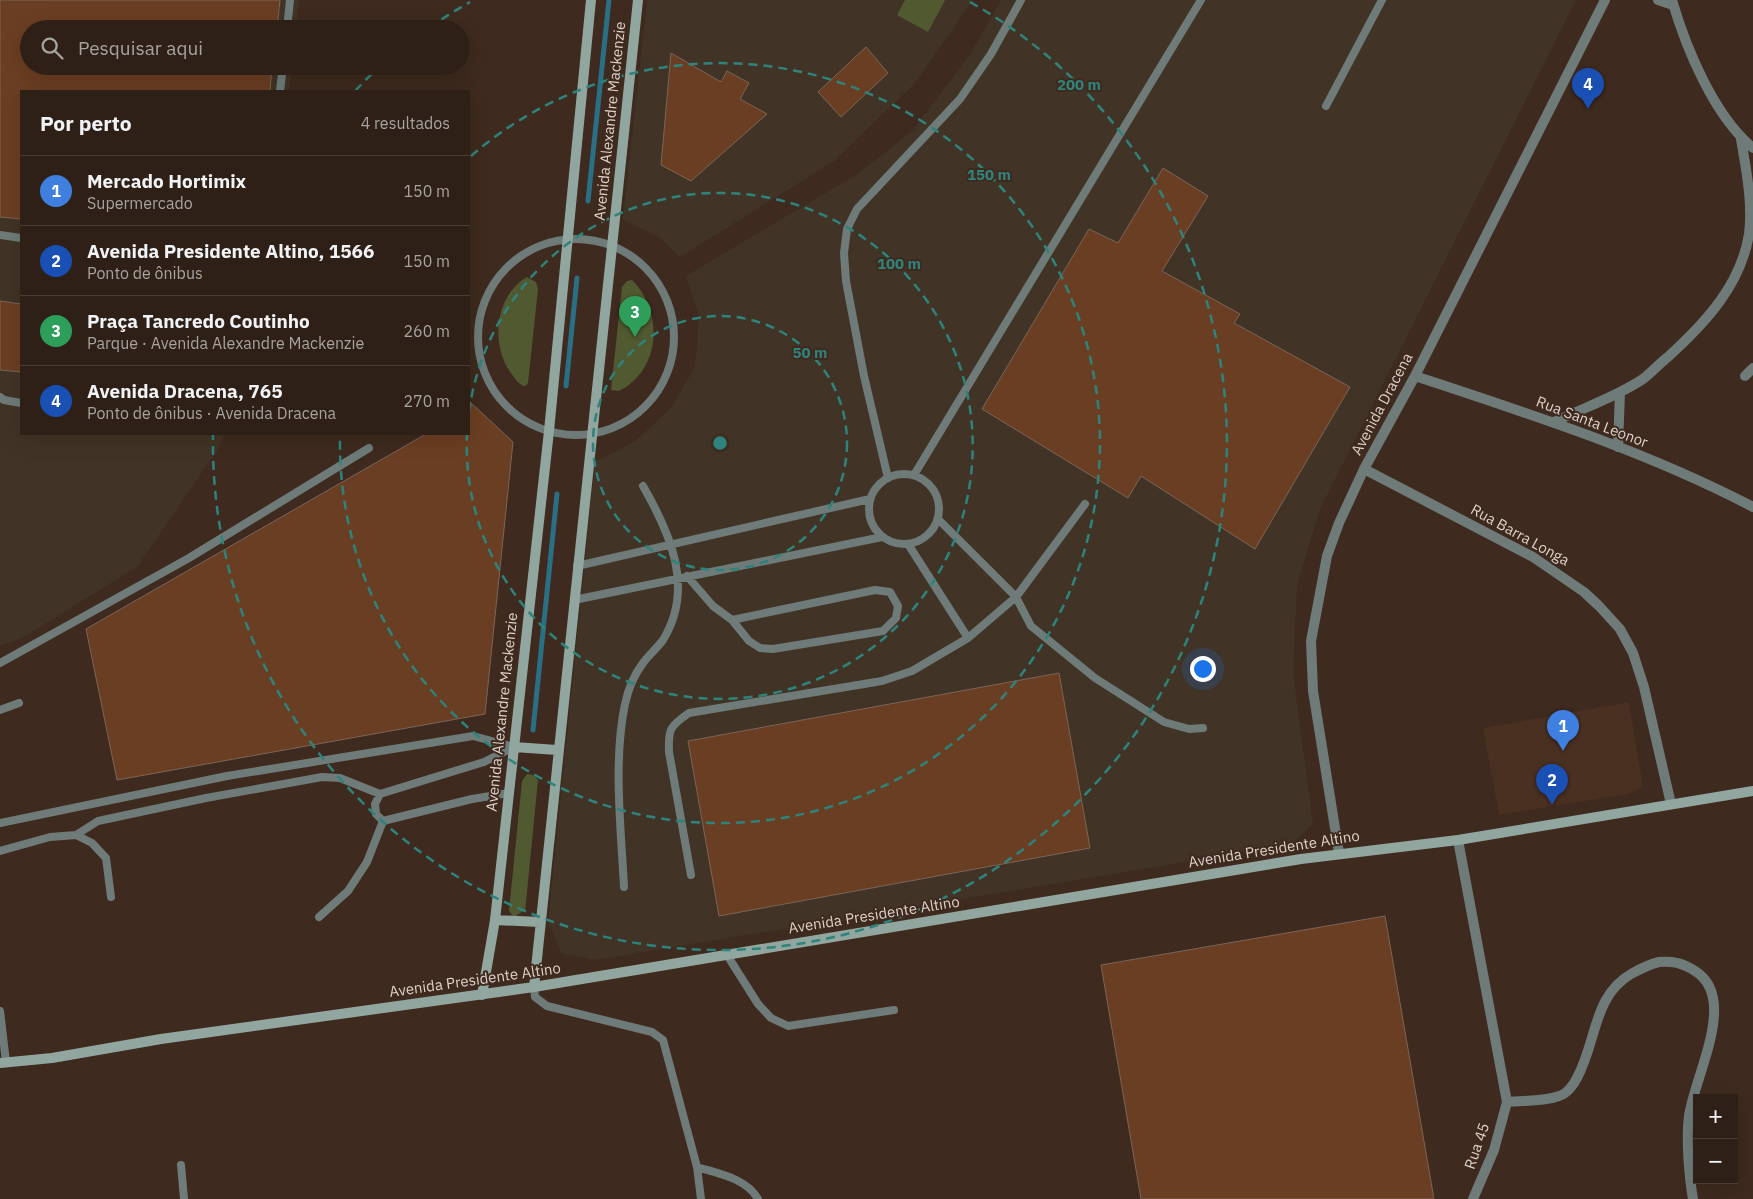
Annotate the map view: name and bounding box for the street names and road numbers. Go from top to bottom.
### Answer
street label: Avenida Alexandre Mackenzie [590,20,629,222]
street label: Avenida Dracena [1347,349,1416,458]
street label: Rua Santa Leonor [1534,391,1651,452]
street label: Rua Barra Longa [1467,500,1573,570]
street label: Avenida Alexandre Mackenzie [482,611,521,813]
street label: Avenida Presidente Altino [1187,826,1361,871]
street label: Avenida Presidente Altino [787,892,961,937]
street label: Avenida Presidente Altino [388,958,562,1001]
street label: Rua 45 [1460,1120,1493,1171]

